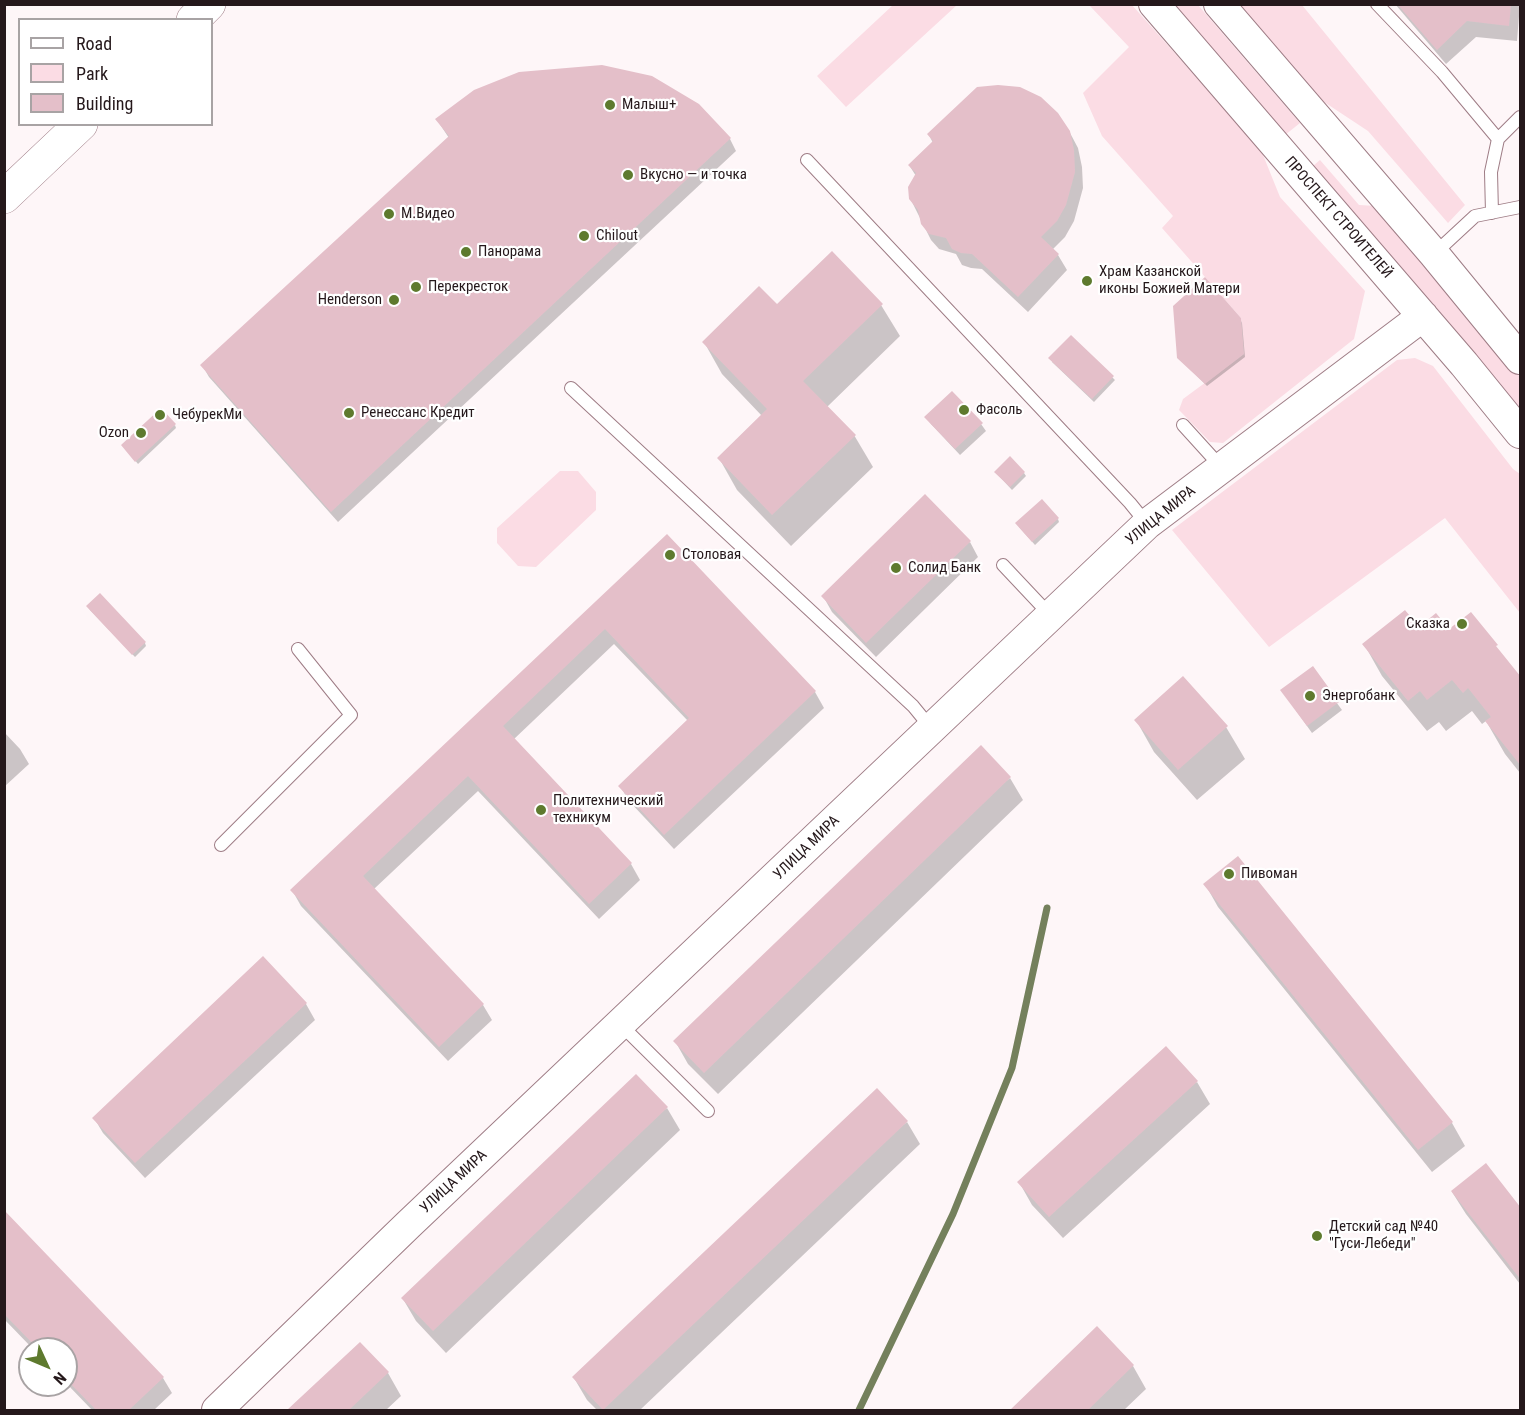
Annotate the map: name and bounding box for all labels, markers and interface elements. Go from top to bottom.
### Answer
legend [18,18,213,126]
text: Road [76,33,112,54]
text: Park [76,63,108,84]
text: Building [76,93,133,114]
place label: Малыш+ [622,96,676,114]
marker: Малыш+ [603,98,617,112]
street label: ПРОСПЕКТ СТРОИТЕЛЕЙ [1280,153,1396,283]
place label: Вкусно — и точка [640,166,747,184]
marker: Вкусно — и точка [621,168,635,182]
place label: М.Видео [401,205,455,223]
marker: М.Видео [382,207,396,221]
place label: Chilout [596,227,638,245]
marker: Chilout [577,229,591,243]
place label: Панорама [478,243,541,261]
marker: Панорама [459,245,473,259]
place label: Храм Казанской иконы Божией Матери [1099,263,1240,298]
marker: Храм Казанской иконы Божией Матери [1080,274,1094,288]
place label: Перекресток [428,278,508,296]
marker: Перекресток [409,280,423,294]
place label: Henderson [318,291,382,309]
marker: Henderson [387,293,401,307]
place label: Фасоль [976,401,1023,419]
marker: Фасоль [957,403,971,417]
place label: Ренессанс Кредит [361,404,475,422]
place label: ЧебурекМи [172,406,242,424]
marker: Ренессанс Кредит [342,406,356,420]
marker: ЧебурекМи [153,408,167,422]
place label: Ozon [99,424,129,442]
marker: Ozon [134,426,148,440]
street label: УЛИЦА МИРА [1122,482,1200,550]
place label: Столовая [682,546,741,564]
marker: Столовая [663,548,677,562]
place label: Солид Банк [908,559,981,577]
marker: Солид Банк [889,561,903,575]
place label: Сказка [1406,615,1450,633]
marker: Сказка [1455,617,1469,631]
place label: Энергобанк [1322,687,1395,705]
marker: Энергобанк [1303,689,1317,703]
place label: Политехнический техникум [553,792,663,827]
marker: Политехнический техникум [534,803,548,817]
street label: УЛИЦА МИРА [770,812,844,884]
place label: Пивоман [1241,865,1298,883]
marker: Пивоман [1222,867,1236,881]
street label: УЛИЦА МИРА [417,1147,491,1217]
place label: Детский сад №40 "Гуси-Лебеди" [1329,1218,1438,1253]
marker: Детский сад №40 "Гуси-Лебеди" [1310,1229,1324,1243]
north arrow [18,1337,78,1397]
text: N [50,1368,70,1389]

